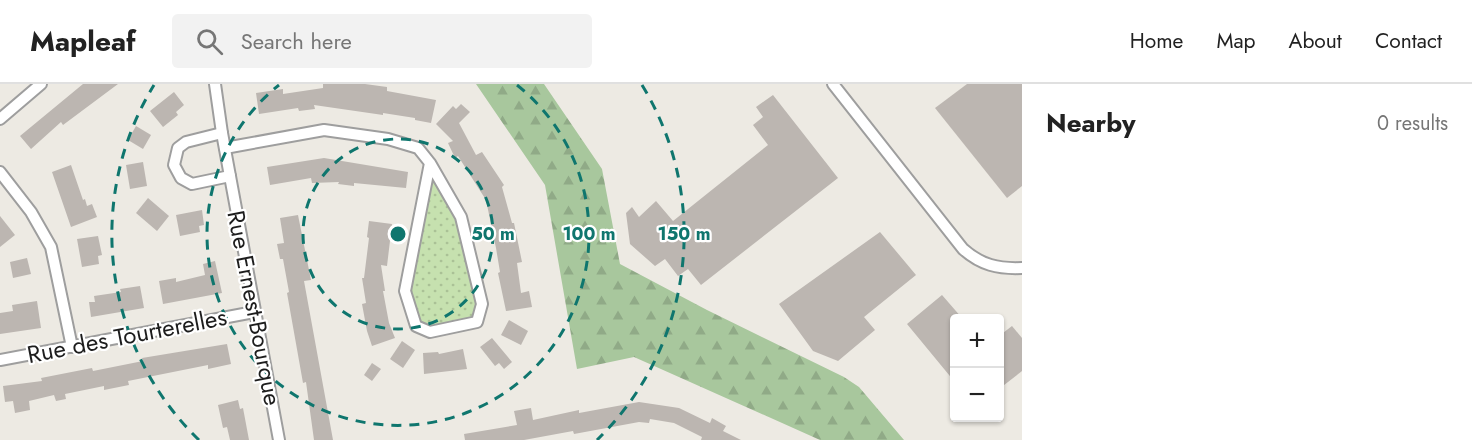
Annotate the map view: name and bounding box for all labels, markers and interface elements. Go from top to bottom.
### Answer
search box [172,14,592,68]
text: Mapleaf [30,21,136,62]
icon: search [193,25,226,58]
text: Search here [241,25,352,57]
text: Home [1130,26,1183,56]
text: Map [1216,26,1256,56]
text: About [1289,26,1342,56]
text: Contact [1375,26,1442,56]
text: Nearby [1046,104,1135,142]
text: 0 results [1377,109,1448,138]
street label: Rue Ernest-Bourque [218,207,291,408]
text: 50 m [471,221,515,247]
text: 100 m [562,221,616,247]
text: 150 m [658,221,710,247]
centre of rings [388,224,408,244]
street label: Rue des Tourterelles [24,299,230,372]
map controls [950,314,1004,422]
button: + [950,314,1004,368]
button: − [950,368,1004,422]

